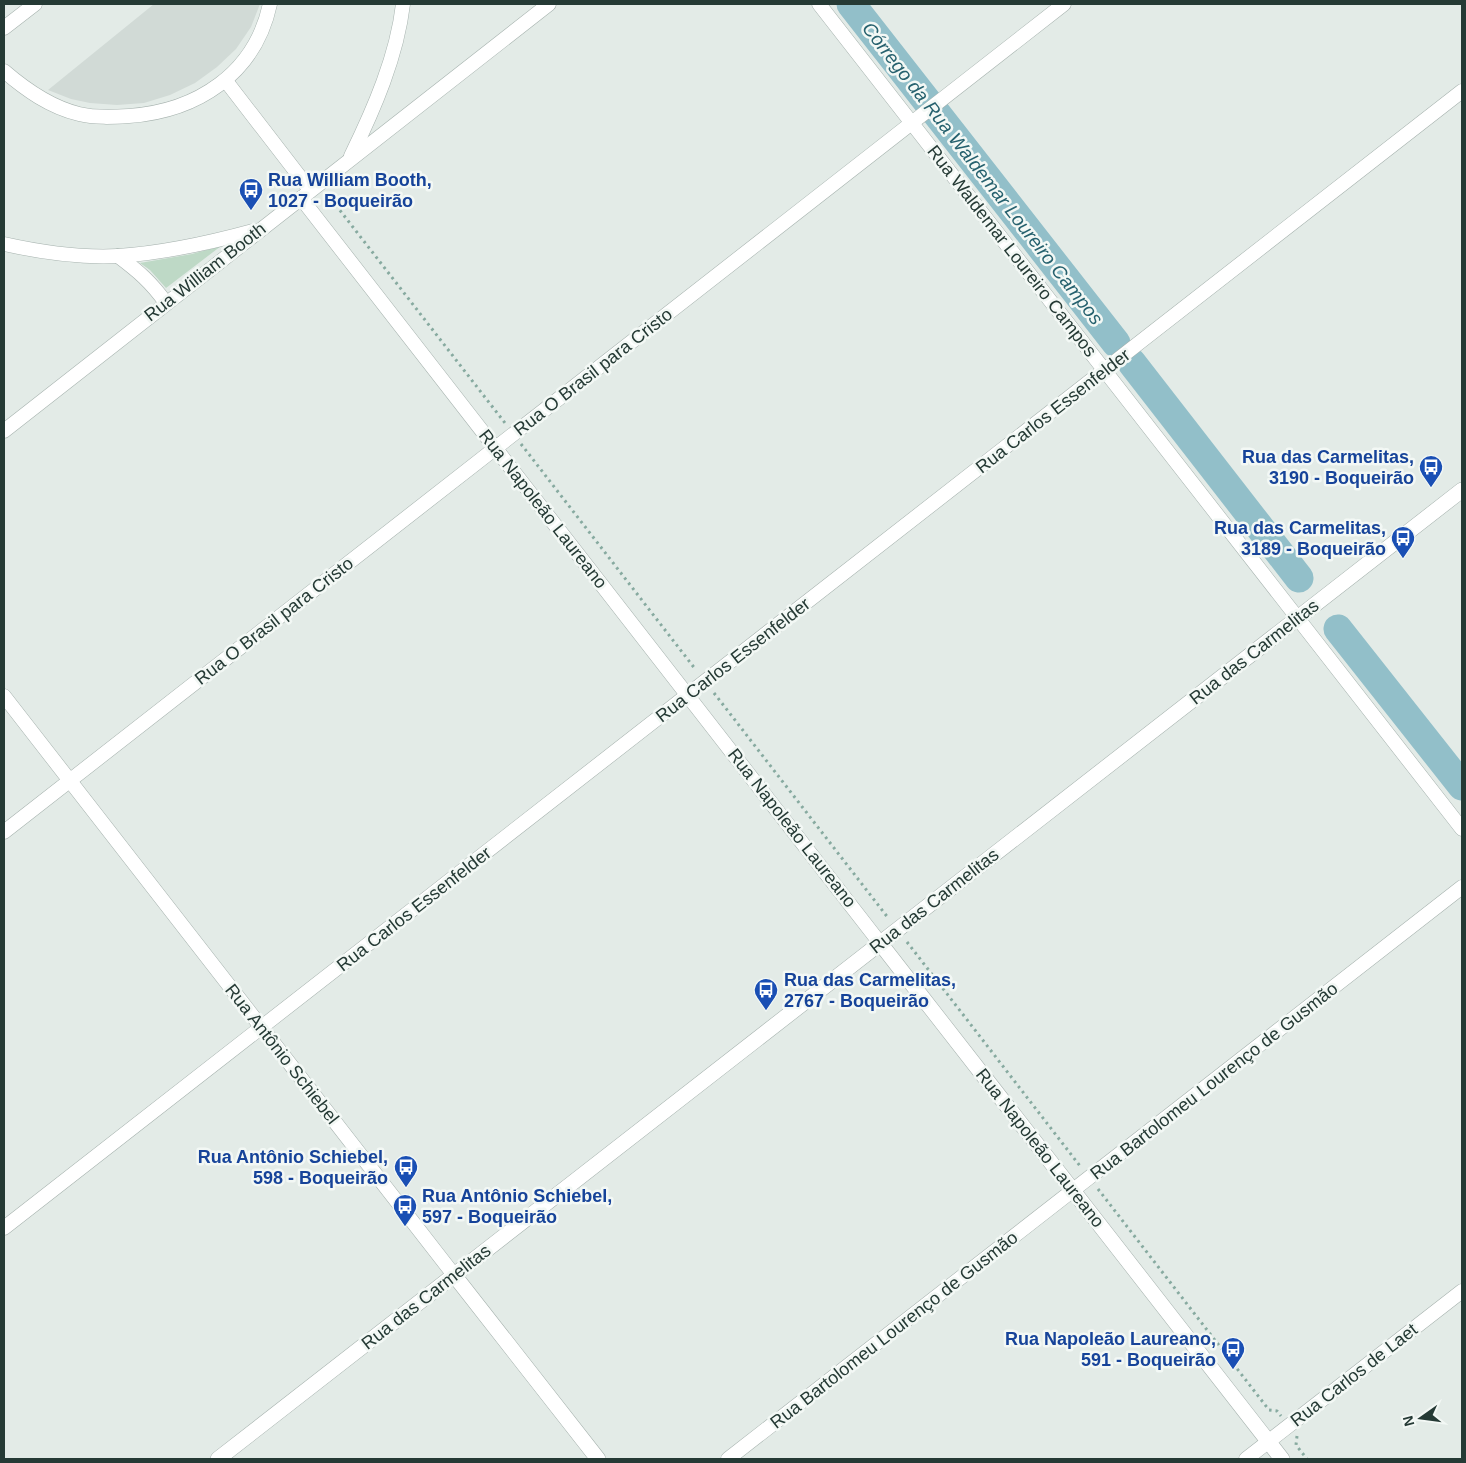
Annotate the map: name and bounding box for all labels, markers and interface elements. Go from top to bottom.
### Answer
water label: Córrego da Rua Waldemar Loureiro Campos [858,17,1108,329]
street label: Rua Waldemar Loureiro Campos [923,141,1101,361]
place label: Rua William Booth, 1027 - Boqueirão [268,170,432,211]
bus stop icon: Rua William Booth, 1027 - Boqueirão [238,177,264,211]
street label: Rua William Booth [141,219,269,325]
street label: Rua O Brasil para Cristo [510,304,676,440]
street label: Rua Carlos Essenfelder [972,345,1134,477]
street label: Rua Napoleão Laureano [475,426,611,592]
place label: Rua das Carmelitas, 3190 - Boqueirão [1242,447,1414,488]
bus stop icon: Rua das Carmelitas, 3190 - Boqueirão [1418,454,1444,488]
place label: Rua das Carmelitas, 3189 - Boqueirão [1214,518,1386,559]
bus stop icon: Rua das Carmelitas, 3189 - Boqueirão [1390,525,1416,559]
street label: Rua O Brasil para Cristo [191,553,357,689]
street label: Rua Carlos Essenfelder [652,594,814,726]
street label: Rua das Carmelitas [1186,595,1322,709]
street label: Rua Napoleão Laureano [724,745,860,911]
street label: Rua Carlos Essenfelder [333,843,495,975]
street label: Rua das Carmelitas [866,844,1002,958]
place label: Rua das Carmelitas, 2767 - Boqueirão [784,970,956,1011]
bus stop icon: Rua das Carmelitas, 2767 - Boqueirão [753,977,779,1011]
street label: Rua Bartolomeu Lourenço de Gusmão [1086,978,1342,1184]
street label: Rua Antônio Schiebel [221,980,343,1128]
street label: Rua Napoleão Laureano [972,1065,1108,1231]
place label: Rua Antônio Schiebel, 598 - Boqueirão [198,1147,388,1188]
bus stop icon: Rua Antônio Schiebel, 598 - Boqueirão [393,1154,419,1188]
place label: Rua Antônio Schiebel, 597 - Boqueirão [422,1186,612,1227]
bus stop icon: Rua Antônio Schiebel, 597 - Boqueirão [392,1193,418,1227]
street label: Rua Bartolomeu Lourenço de Gusmão [766,1227,1022,1433]
street label: Rua das Carmelitas [358,1240,494,1354]
street label: Rua Carlos de Laet [1287,1319,1421,1431]
place label: Rua Napoleão Laureano, 591 - Boqueirão [1005,1329,1216,1370]
bus stop icon: Rua Napoleão Laureano, 591 - Boqueirão [1220,1336,1246,1370]
north arrow [1396,1393,1446,1443]
text: N [1399,1414,1417,1428]

